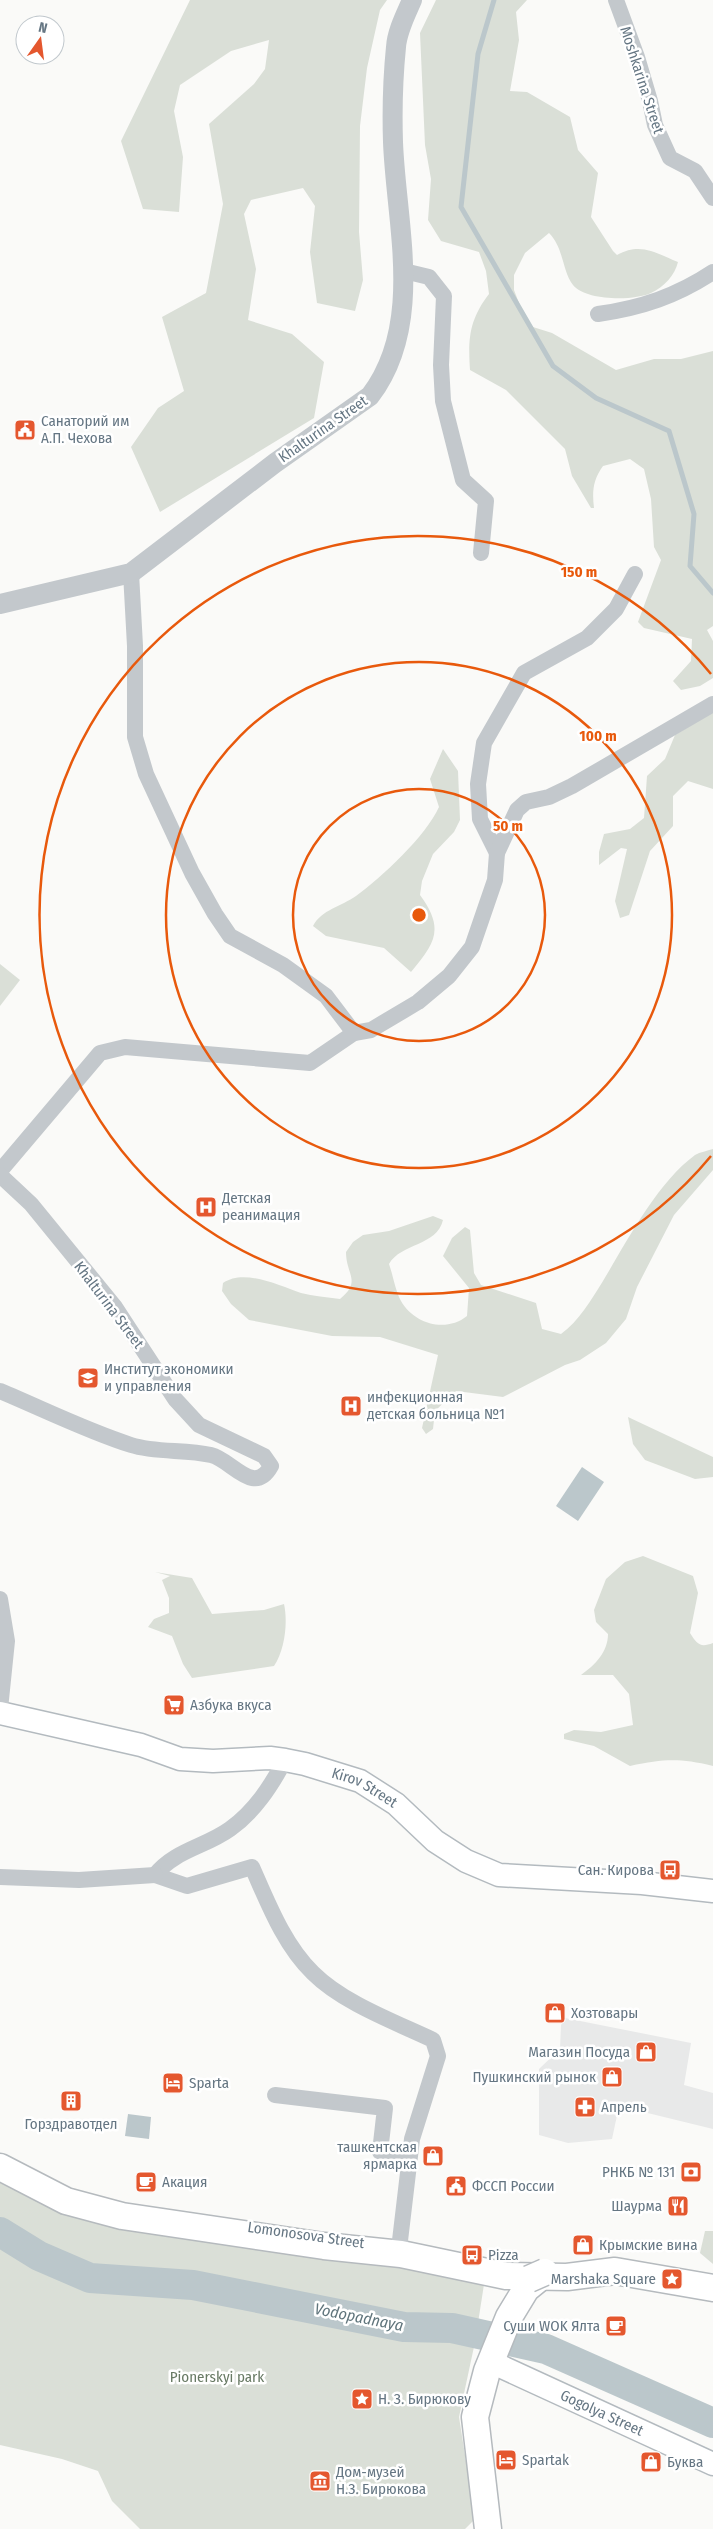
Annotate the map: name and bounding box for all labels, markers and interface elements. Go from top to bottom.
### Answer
north arrow [15,15,65,65]
text: N [37,19,49,37]
street label: Moshkarina Street [616,24,668,136]
street label: Khalturina Street [275,392,371,466]
place label: Санаторий им А.П. Чехова [41,412,129,447]
public building icon: Санаторий им А.П. Чехова [13,418,37,442]
text: 150 m [561,563,597,581]
text: 100 m [579,727,617,745]
text: 50 m [493,817,523,835]
centre of rings [410,906,428,924]
place label: Детская реанимация [221,1189,301,1224]
hospital icon: Детская реанимация [194,1195,218,1219]
street label: Khalturina Street [70,1258,148,1352]
place label: Институт экономики и управления [104,1360,234,1395]
school or university icon: Институт экономики и управления [76,1366,100,1390]
place label: инфекционная детская больница №1 [367,1388,505,1423]
hospital icon: инфекционная детская больница №1 [339,1394,363,1418]
supermarket icon: Азбука вкуса [162,1693,186,1717]
place label: Азбука вкуса [190,1696,271,1714]
street label: Kirov Street [330,1764,401,1812]
bus stop icon: Сан. Кирова [658,1858,682,1882]
place label: Сан. Кирова [578,1861,654,1879]
shop icon: Хозтовары [543,2001,567,2025]
place label: Хозтовары [571,2004,638,2022]
shop icon: Магазин Посуда [634,2040,658,2064]
place label: Магазин Посуда [528,2043,630,2061]
shop icon: Пушкинский рынок [600,2065,624,2089]
place label: Пушкинский рынок [472,2068,596,2086]
hotel icon: Sparta [161,2071,185,2095]
place label: Sparta [189,2074,229,2092]
building icon: Горздравотдел [59,2089,83,2113]
pharmacy icon: Апрель [573,2095,597,2119]
place label: Апрель [601,2098,647,2116]
place label: Горздравотдел [24,2115,118,2133]
place label: ташкентская ярмарка [337,2138,417,2173]
shop icon: ташкентская ярмарка [421,2144,445,2168]
bank icon: РНКБ № 131 [679,2160,703,2184]
place label: РНКБ № 131 [602,2163,675,2181]
cafe icon: Акация [134,2170,158,2194]
place label: Акация [162,2173,207,2191]
public building icon: ФССП России [444,2174,468,2198]
place label: ФССП России [472,2177,555,2195]
restaurant icon: Шаурма [666,2194,690,2218]
place label: Шаурма [611,2197,662,2215]
street label: Lomonosova Street [246,2218,366,2252]
shop icon: Крымские вина [571,2233,595,2257]
place label: Крымские вина [599,2236,697,2254]
bus stop icon: Pizza [460,2243,484,2267]
place label: Pizza [488,2246,519,2264]
place icon: Marshaka Square [660,2267,684,2291]
place label: Marshaka Square [551,2270,656,2288]
water label: Vodopadnaya [313,2299,405,2335]
cafe icon: Суши WOK Ялта [604,2314,628,2338]
place label: Суши WOK Ялта [503,2317,600,2335]
park label: Pionerskyi park [170,2368,264,2386]
street label: Gogolya Street [558,2386,646,2440]
place icon: Н. З. Бирюкову [350,2387,374,2411]
place label: Н. З. Бирюкову [378,2390,471,2408]
hotel icon: Spartak [494,2448,518,2472]
shop icon: Буква [639,2450,663,2474]
place label: Spartak [522,2451,569,2469]
place label: Буква [667,2453,703,2471]
place label: Дом-музей Н.З. Бирюкова [335,2463,426,2498]
museum icon: Дом-музей Н.З. Бирюкова [308,2469,332,2493]

